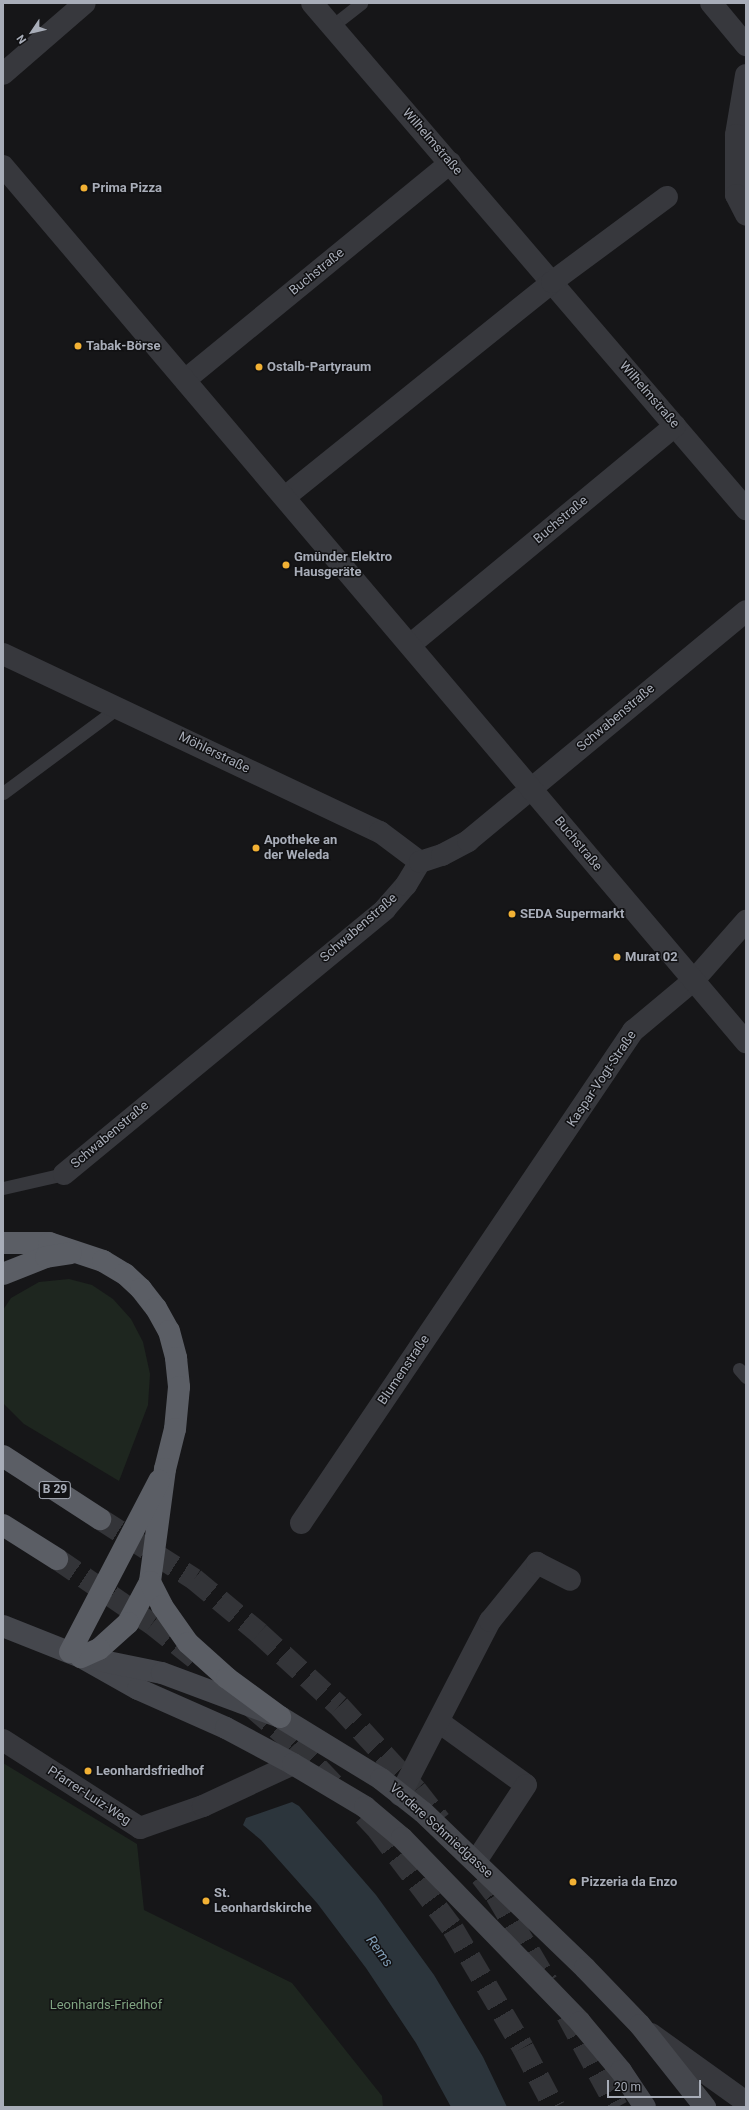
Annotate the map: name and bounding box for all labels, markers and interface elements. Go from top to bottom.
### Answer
north arrow [12,12,52,52]
text: N [14,32,29,46]
street label: Wilhelmstraße [399,105,465,179]
place label: Prima Pizza [92,180,162,196]
marker: Prima Pizza [79,183,89,193]
street label: Buchstraße [286,245,348,299]
place label: Tabak-Börse [86,338,160,354]
marker: Tabak-Börse [73,341,83,351]
street label: Wilhelmstraße [616,358,682,432]
place label: Ostalb-Partyraum [267,359,371,375]
marker: Ostalb-Partyraum [254,362,264,372]
street label: Buchstraße [531,493,591,547]
place label: Gmünder Elektro Hausgeräte [294,550,392,581]
marker: Gmünder Elektro Hausgeräte [281,560,291,570]
street label: Schwabenstraße [574,681,658,755]
street label: Möhlerstraße [176,729,252,777]
street label: Buchstraße [551,814,605,874]
place label: Apotheke an der Weleda [264,833,337,864]
marker: Apotheke an der Weleda [251,843,261,853]
street label: Schwabenstraße [317,890,401,966]
place label: SEDA Supermarkt [520,906,624,922]
marker: SEDA Supermarkt [507,909,517,919]
place label: Murat 02 [625,949,678,965]
marker: Murat 02 [612,952,622,962]
street label: Kaspar-Vogt-Straße [564,1028,640,1130]
street label: Schwabenstraße [68,1098,152,1172]
street label: Blumenstraße [375,1332,433,1408]
road number: B 29 [38,1480,72,1500]
street label: Pfarrer-Luiz-Weg [44,1763,134,1829]
place label: Leonhardsfriedhof [96,1763,204,1779]
marker: Leonhardsfriedhof [83,1766,93,1776]
street label: Vordere Schmiedgasse [386,1781,496,1881]
place label: Pizzeria da Enzo [581,1874,677,1890]
marker: Pizzeria da Enzo [568,1877,578,1887]
place label: St. Leonhardskirche [214,1886,312,1917]
marker: St. Leonhardskirche [201,1896,211,1906]
water label: Rems [363,1932,397,1970]
park label: Leonhards-Friedhof [50,1997,162,2013]
scale bar [609,2072,703,2098]
text: 20 m [614,2080,641,2094]

